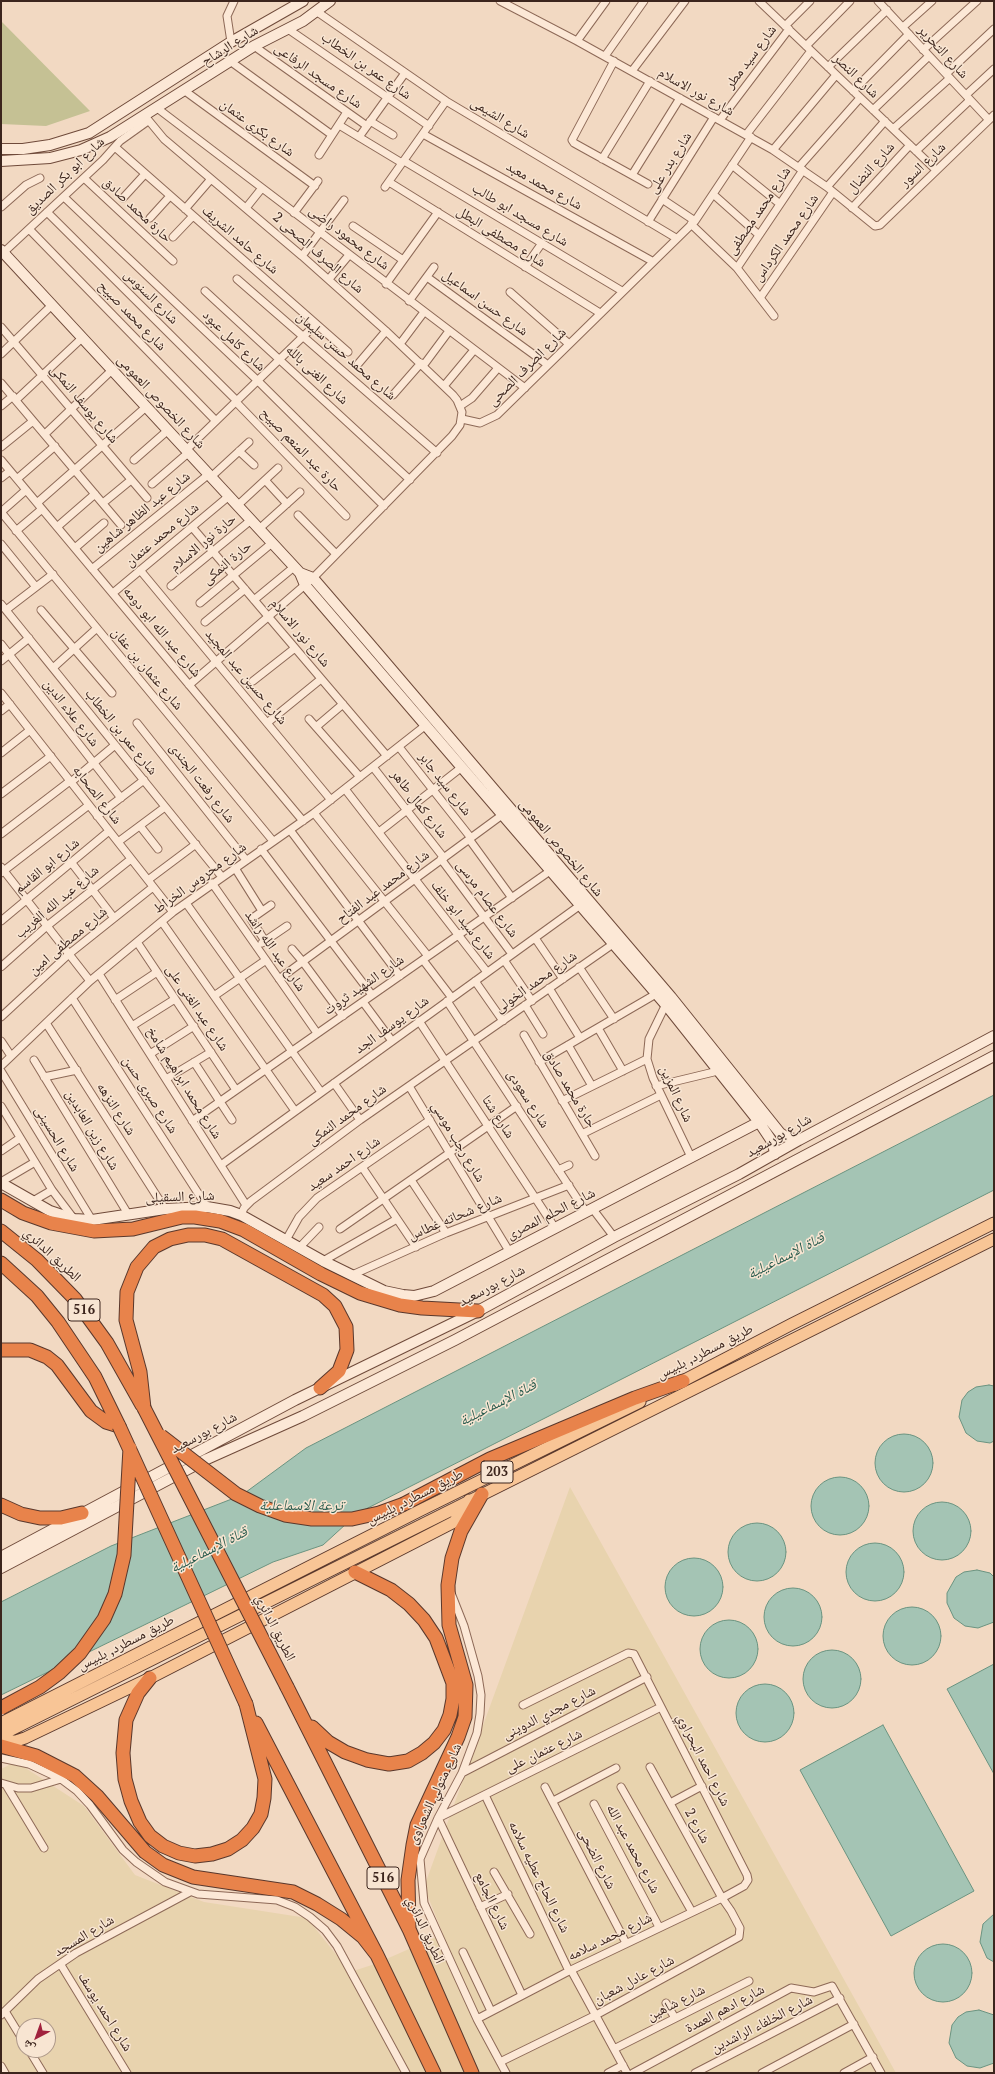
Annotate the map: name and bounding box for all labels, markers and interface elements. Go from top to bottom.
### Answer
street label: شارع الرشاح [199,22,261,70]
street label: شارع سيد مطر [722,22,780,92]
street label: شارع التحرير [914,22,972,82]
street label: شارع عمر بن الخطاب [318,29,414,103]
street label: شارع مسجد الرفاعى [271,40,365,112]
street label: شارع النصر [830,50,882,102]
street label: شارع نور الاسلام [655,64,737,120]
street label: شارع الشيمى [467,94,533,142]
street label: شارع بكرى عثمان [217,95,297,161]
street label: شارع بدر على [644,129,696,197]
street label: شارع ابو بكر الصديق [22,134,108,218]
street label: شارع النضال [844,139,898,197]
street label: شارع السور [896,139,950,191]
street label: شارع محمد معبد [503,158,585,214]
street label: شارع محمد مصطفى [723,164,795,258]
street label: حارة محمد صادق [99,174,175,246]
street label: شارع مسجد ابو طالب [469,180,571,250]
street label: شارع محمد الكرداس [750,191,822,285]
street label: شارع حامد الشريف [198,202,282,278]
street label: شارع محمود راضى [305,202,393,274]
street label: شارع مصطفى البطل [453,203,549,271]
street label: شارع الصرف الصحى 2 [269,209,367,297]
street label: شارع السنوس [120,266,182,328]
street label: شارع حسن اسماعيل [439,266,531,340]
street label: شارع محمد صبيح [94,277,170,355]
street label: شارع كامل عبود [199,307,269,375]
street label: شارع محمد حسن سليمان [293,308,399,404]
street label: شارع الصرف الصحى [484,324,570,410]
street label: شارع الغنى بالله [282,342,352,408]
street label: شارع الخصوص العمومى [113,352,209,452]
street label: شارع يوسف النمكى [46,361,122,447]
street label: حارة عبد المنعم صبيح [257,404,345,496]
street label: شارع عبد الظاهر شاهين [90,468,194,556]
street label: شارع محمد عتمان [122,499,202,571]
street label: حارة نور الاسلام [166,510,240,576]
street label: حارة النمكى [199,538,255,588]
street label: شارع عبد الله ابو دومه [119,583,205,681]
street label: شارع نور الاسلام [266,595,334,671]
street label: شارع عثمان بن عفان [108,624,186,714]
street label: شارع حسين عبد المجيد [201,626,291,728]
street label: شارع علاء الدين [39,676,103,750]
street label: شارع عمر بن الخطاب [81,685,161,779]
street label: شارع رفعت الجندى [166,740,238,826]
street label: شارع سيد جابر [415,749,475,819]
street label: شارع الصحابه [69,762,125,828]
street label: شارع كمال طاهر [387,766,451,842]
street label: شارع الخصوص العمومى [515,796,607,900]
street label: شارع ابو القاسم [11,835,83,897]
street label: شارع محروس الخراط [150,839,250,917]
street label: شارع محمد عبد الفتاح [333,847,433,927]
street label: شارع عصام مرسى [452,857,522,941]
street label: شارع عبد الله الغريب [12,862,102,942]
street label: شارع سيد ابو خلف [427,877,499,963]
street label: شارع مصطفى امين [25,903,111,979]
street label: شارع عبد الله راشد [241,907,309,995]
street label: شارع محمد الخولى [492,947,580,1017]
street label: شارع الشهيد ثروت [321,951,407,1019]
street label: شارع عبد الغنى على [162,962,232,1054]
street label: شارع يوسف الجد [352,992,432,1058]
street label: شارع محمد ابراهيم شامخ [143,1024,225,1142]
street label: حارة محمد صادق [540,1047,600,1131]
street label: شارع صبرى حسن [119,1053,181,1137]
street label: شارع المزين [656,1063,696,1125]
street label: شارع سعودى [503,1067,553,1131]
street label: شارع النزهه [93,1079,139,1139]
street label: شارع محمد النمكى [304,1081,390,1149]
street label: شارع زين العابدين [61,1087,123,1173]
street label: شارع شتا [478,1092,518,1142]
street label: شارع رجب موسي [427,1099,489,1185]
street label: شارع الحسينى [31,1103,83,1175]
street label: شارع بورسعيد [743,1111,815,1161]
street label: شارع احمد سعيد [304,1133,384,1195]
street label: شارع الحلم المصرى [504,1184,598,1244]
street label: شارع السقيلى [145,1187,215,1207]
street label: شارع شحاته غطاس [406,1190,504,1244]
street label: الطريق الدائري [20,1224,84,1286]
water label: قناة الإسماعيلية [744,1229,828,1283]
street label: شارع بورسعيد [456,1262,528,1310]
road number: 516 [68,1299,100,1321]
street label: طريق مسطرد, بلبيس [654,1320,756,1384]
water label: قناة الإسماعيلية [456,1376,540,1430]
street label: شارع بورسعيد [168,1409,240,1457]
road number: 203 [481,1461,513,1483]
street label: طريق مسطرد, بلبيس [364,1465,466,1529]
water label: ترعة الاسماعلية [259,1497,343,1515]
water label: قناة الإسماعيلية [167,1523,251,1577]
street label: الطريق الدائري [251,1592,299,1664]
street label: طريق مسطرد, بلبيس [75,1611,177,1675]
street label: شارع مجدي الدوينى [500,1682,598,1744]
street label: شارع احمد البحراوي [672,1711,734,1809]
street label: شارع عثمان على [503,1725,585,1777]
street label: شارع متولي الشعراوى [404,1741,466,1847]
street label: شارع محمد عبد الله [602,1801,664,1897]
street label: شارع 2 [681,1806,713,1846]
street label: شارع الحاج عطيه سلامه [505,1818,573,1936]
street label: شارع الضحى [574,1826,620,1892]
road number: 516 [367,1867,399,1889]
street label: شارع الجامع [471,1869,513,1933]
street label: الطريق الدائري [402,1894,448,1966]
street label: شارع محمد سلامه [565,1909,655,1965]
street label: شارع المسجد [51,1911,117,1961]
street label: شارع عادل شعبان [591,1952,677,2008]
street label: شارع احمد يوسف [74,1969,136,2055]
street label: شارع شاهين [644,1981,708,2025]
street label: شارع ادهم العمدة [683,1981,767,2037]
street label: شارع الخلفاء الراشدين [708,1991,816,2057]
north arrow [16,2018,56,2058]
text: ش [20,2037,38,2055]

